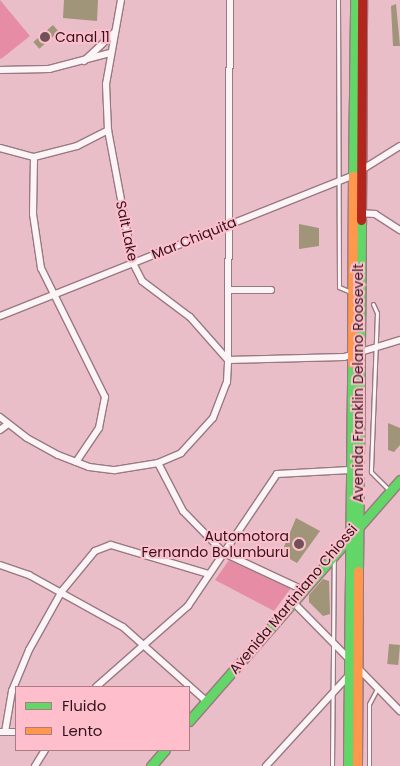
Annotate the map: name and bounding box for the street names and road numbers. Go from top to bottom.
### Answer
street label: Salt Lake [112,199,142,263]
street label: Mar Chiquita [149,213,239,263]
street label: Avenida Franklin Delano Roosevelt [350,263,366,503]
street label: Avenida Martiniano Chiossi [225,521,361,677]

